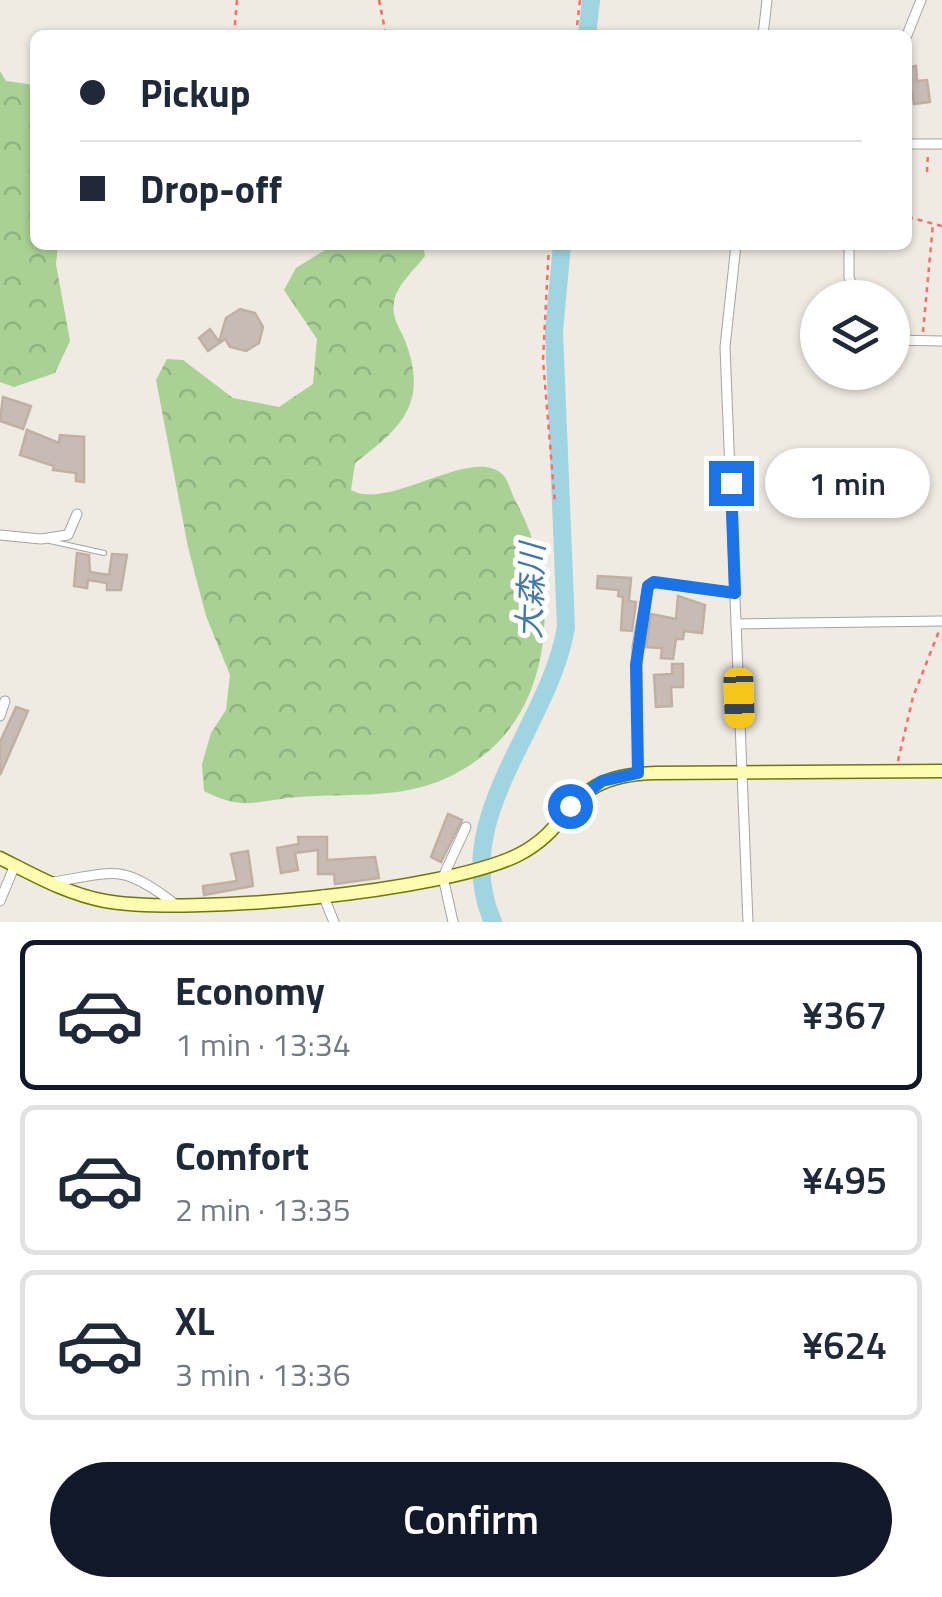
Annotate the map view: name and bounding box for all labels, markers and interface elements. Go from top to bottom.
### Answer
text: Pickup [140,64,250,122]
text: Drop-off [140,160,282,218]
map controls [800,280,910,390]
button: layers [800,280,910,390]
callout: 1 min [766,448,931,518]
text: 1 min [809,459,886,507]
route end [709,461,754,506]
water label: 大森川 [504,539,556,640]
car [723,667,755,729]
route start [548,784,593,829]
text: Economy [175,962,325,1020]
icon: car [55,970,145,1060]
text: ¥367 [802,986,887,1044]
text: 1 min · 13:34 [175,1020,351,1068]
text: Comfort [175,1127,309,1185]
icon: car [55,1135,145,1225]
text: ¥495 [802,1151,887,1209]
text: 2 min · 13:35 [175,1185,351,1233]
text: XL [175,1292,215,1350]
icon: car [55,1300,145,1390]
text: ¥624 [802,1316,887,1374]
text: 3 min · 13:36 [175,1350,351,1398]
button: Confirm [50,1462,892,1577]

